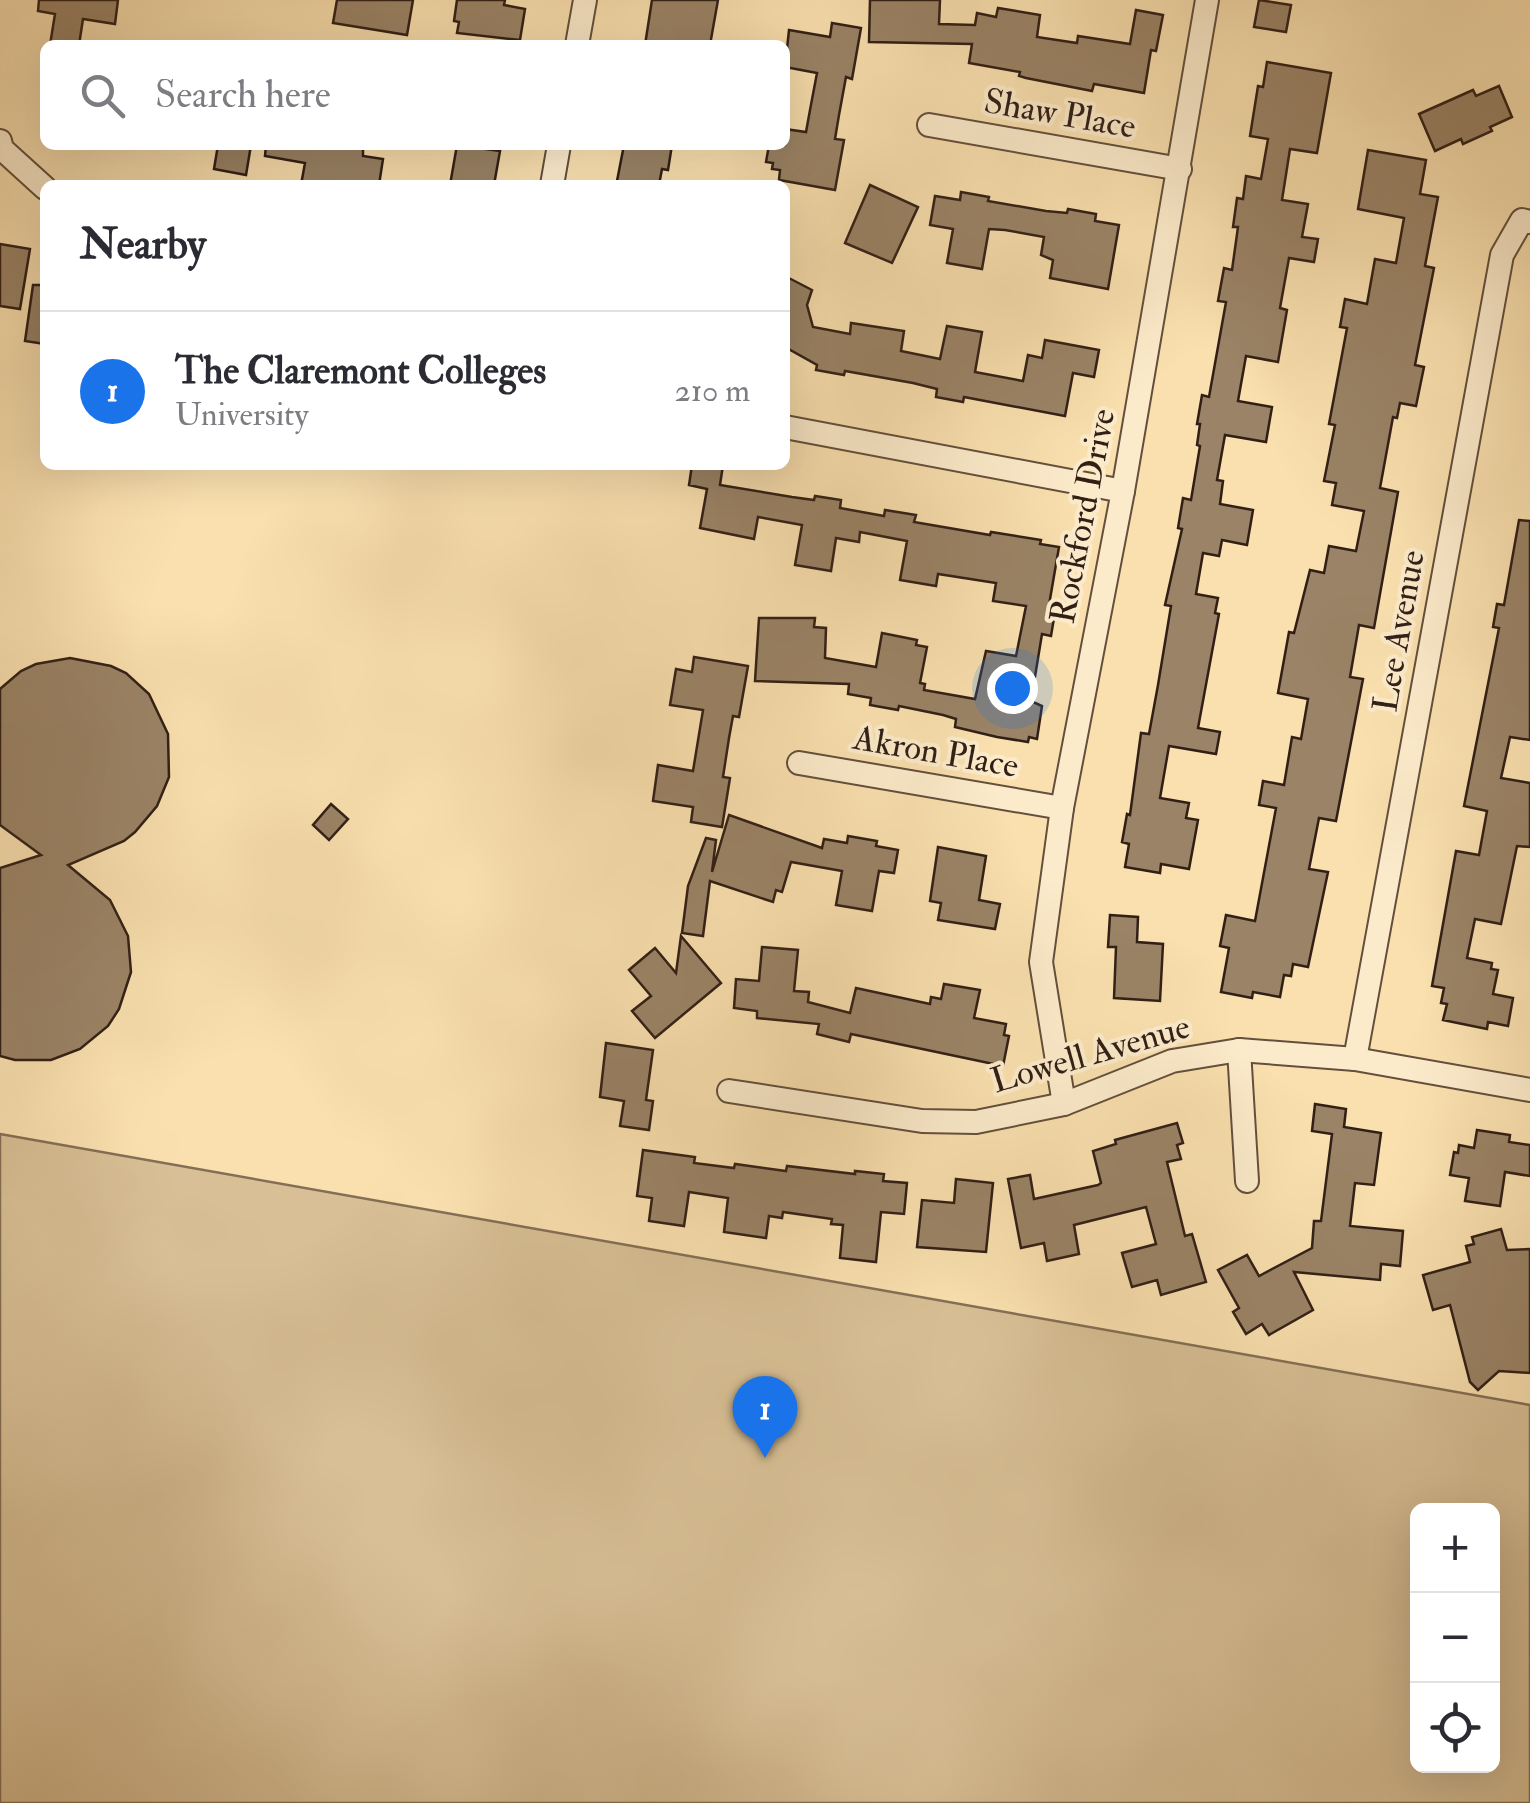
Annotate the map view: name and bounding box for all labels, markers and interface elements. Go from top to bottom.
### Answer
search box [40,40,790,150]
icon: search [75,68,130,123]
text: Search here [155,71,331,119]
street label: Shaw Place [980,79,1139,149]
text: Nearby [80,219,206,271]
text: The Claremont Colleges [175,347,546,395]
text: 1 [107,371,118,411]
text: 210 m [675,371,750,411]
text: University [175,395,308,435]
street label: Rockford Drive [1041,405,1125,627]
street label: Lee Avenue [1363,547,1435,715]
your location [987,663,1038,714]
street label: Akron Place [849,716,1022,788]
street label: Lowell Avenue [986,1005,1195,1103]
pin: 1 [732,1376,798,1458]
map controls [1410,1503,1500,1773]
button: + [1410,1503,1500,1593]
button: − [1410,1593,1500,1683]
button: locate [1410,1683,1500,1773]

